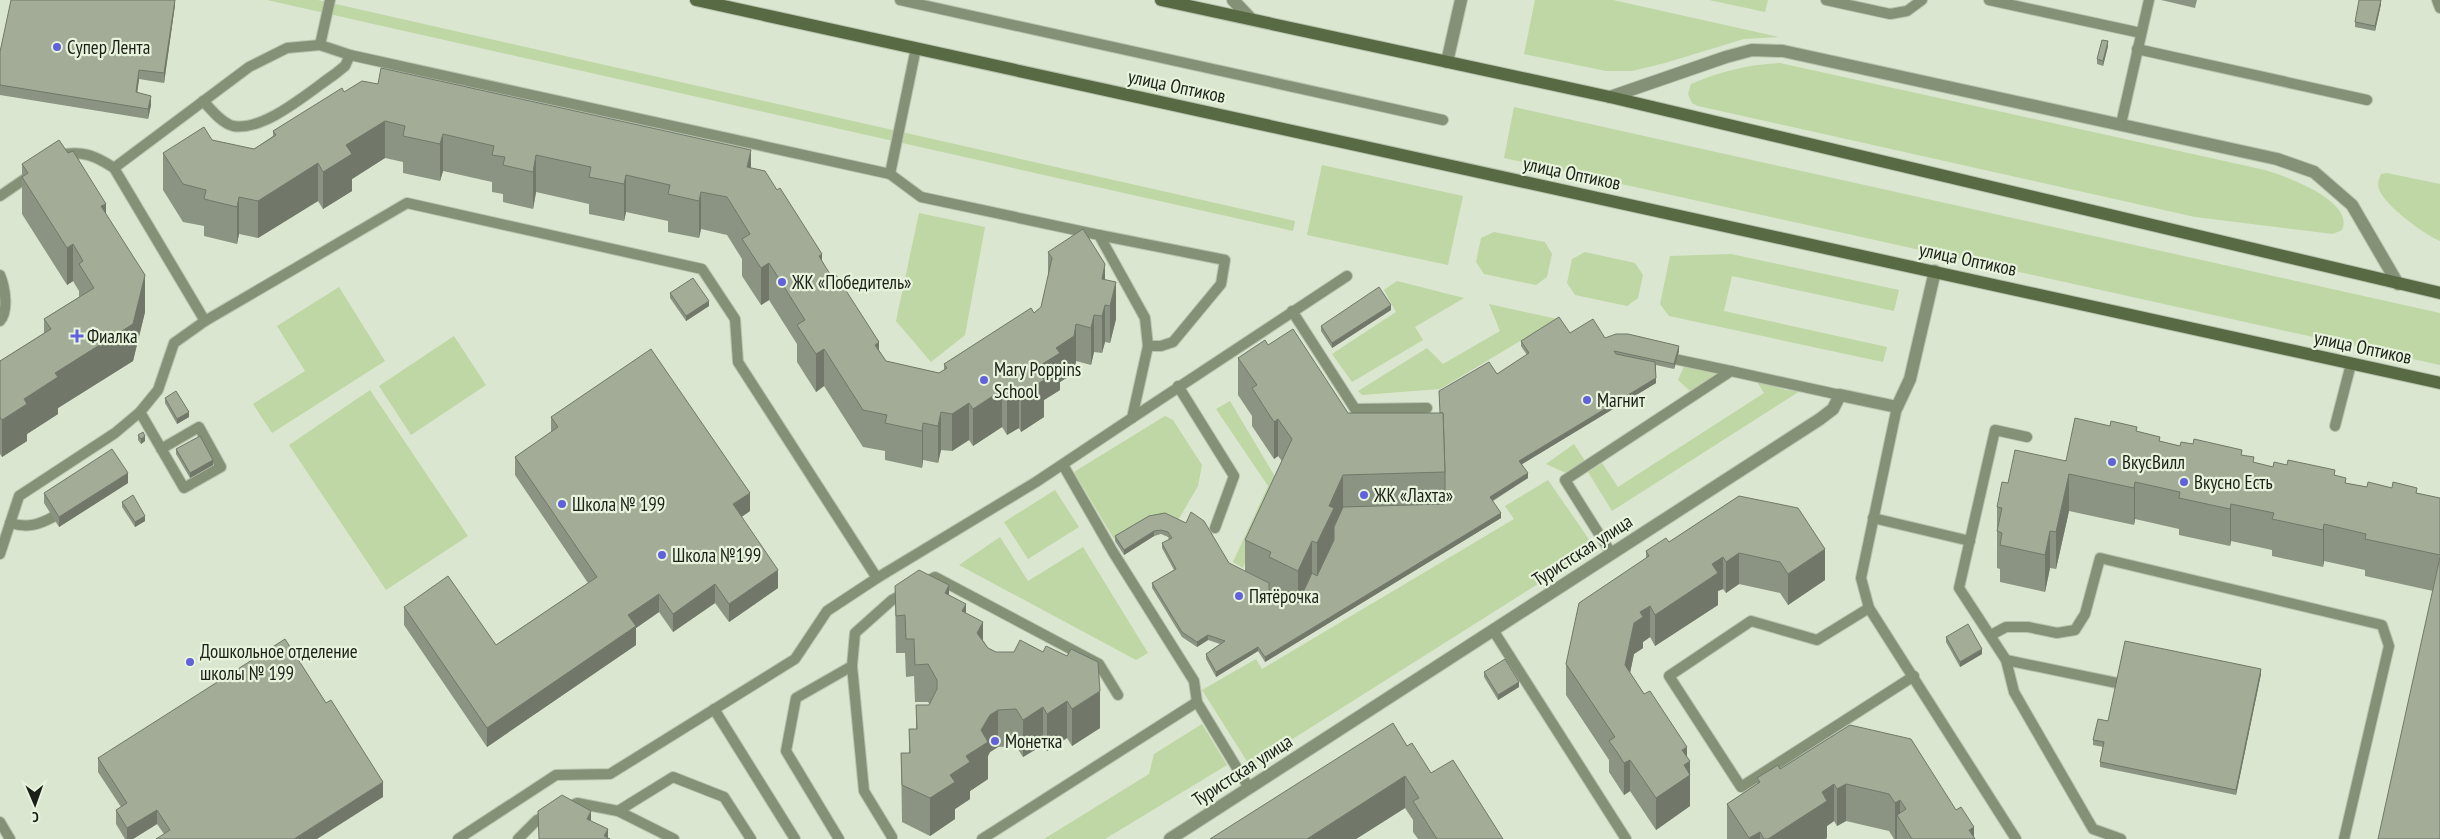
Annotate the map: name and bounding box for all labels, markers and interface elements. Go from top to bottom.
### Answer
place label: Супер Лента [67,35,150,59]
marker: Супер Лента [51,41,63,53]
street label: улица Оптиков [1126,64,1228,108]
street label: улица Оптиков [1521,151,1623,195]
street label: улица Оптиков [1917,237,2019,281]
place label: ЖК «Победитель» [791,270,911,294]
marker: ЖК «Победитель» [776,276,788,288]
place label: Фиалка [87,324,138,348]
street label: улица Оптиков [2312,325,2414,369]
marker: Фиалка [71,330,83,342]
place label: Mary Poppins School [994,357,1081,403]
marker: Mary Poppins School [978,374,990,386]
place label: Магнит [1597,388,1646,412]
marker: Магнит [1581,394,1593,406]
place label: ВкусВилл [2122,450,2185,474]
marker: ВкусВилл [2106,456,2118,468]
place label: Вкусно Есть [2194,470,2273,494]
marker: Вкусно Есть [2178,476,2190,488]
place label: ЖК «Лахта» [1373,483,1453,507]
marker: ЖК «Лахта» [1358,489,1370,501]
place label: Школа № 199 [572,492,665,516]
marker: Школа № 199 [556,498,568,510]
street label: Туристская улица [1527,509,1637,591]
place label: Школа №199 [672,543,761,567]
marker: Школа №199 [656,549,668,561]
place label: Пятёрочка [1249,584,1319,608]
marker: Пятёрочка [1233,590,1245,602]
place label: Дошкольное отделение школы № 199 [200,639,358,685]
marker: Дошкольное отделение школы № 199 [184,656,196,668]
place label: Монетка [1005,729,1062,753]
street label: Туристская улица [1187,729,1297,811]
marker: Монетка [989,735,1001,747]
north arrow [10,779,60,829]
text: С [31,808,39,826]

